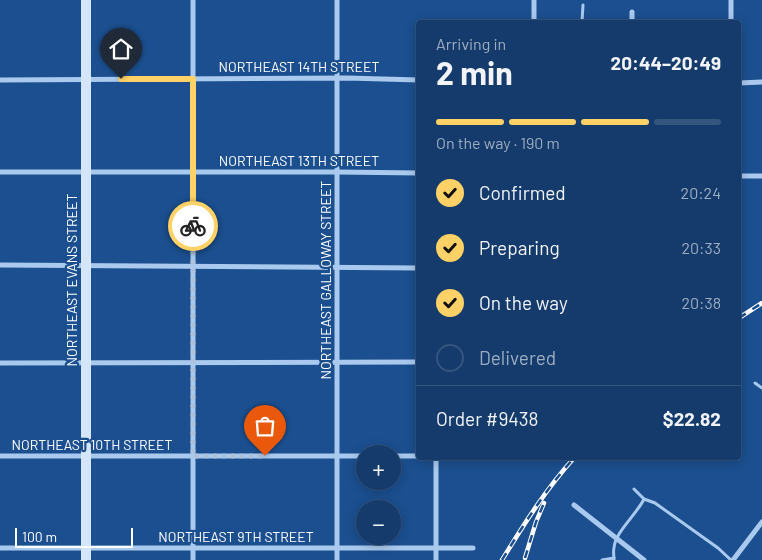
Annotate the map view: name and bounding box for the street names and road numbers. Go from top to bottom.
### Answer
street label: NORTHEAST 14TH STREET [219,58,379,75]
street label: NORTHEAST 13TH STREET [219,152,379,169]
street label: NORTHEAST GALLOWAY STREET [317,180,334,380]
street label: NORTHEAST EVANS STREET [63,194,80,366]
street label: NORTHEAST 10TH STREET [11,436,173,453]
street label: NORTHEAST 9TH STREET [158,528,314,545]

